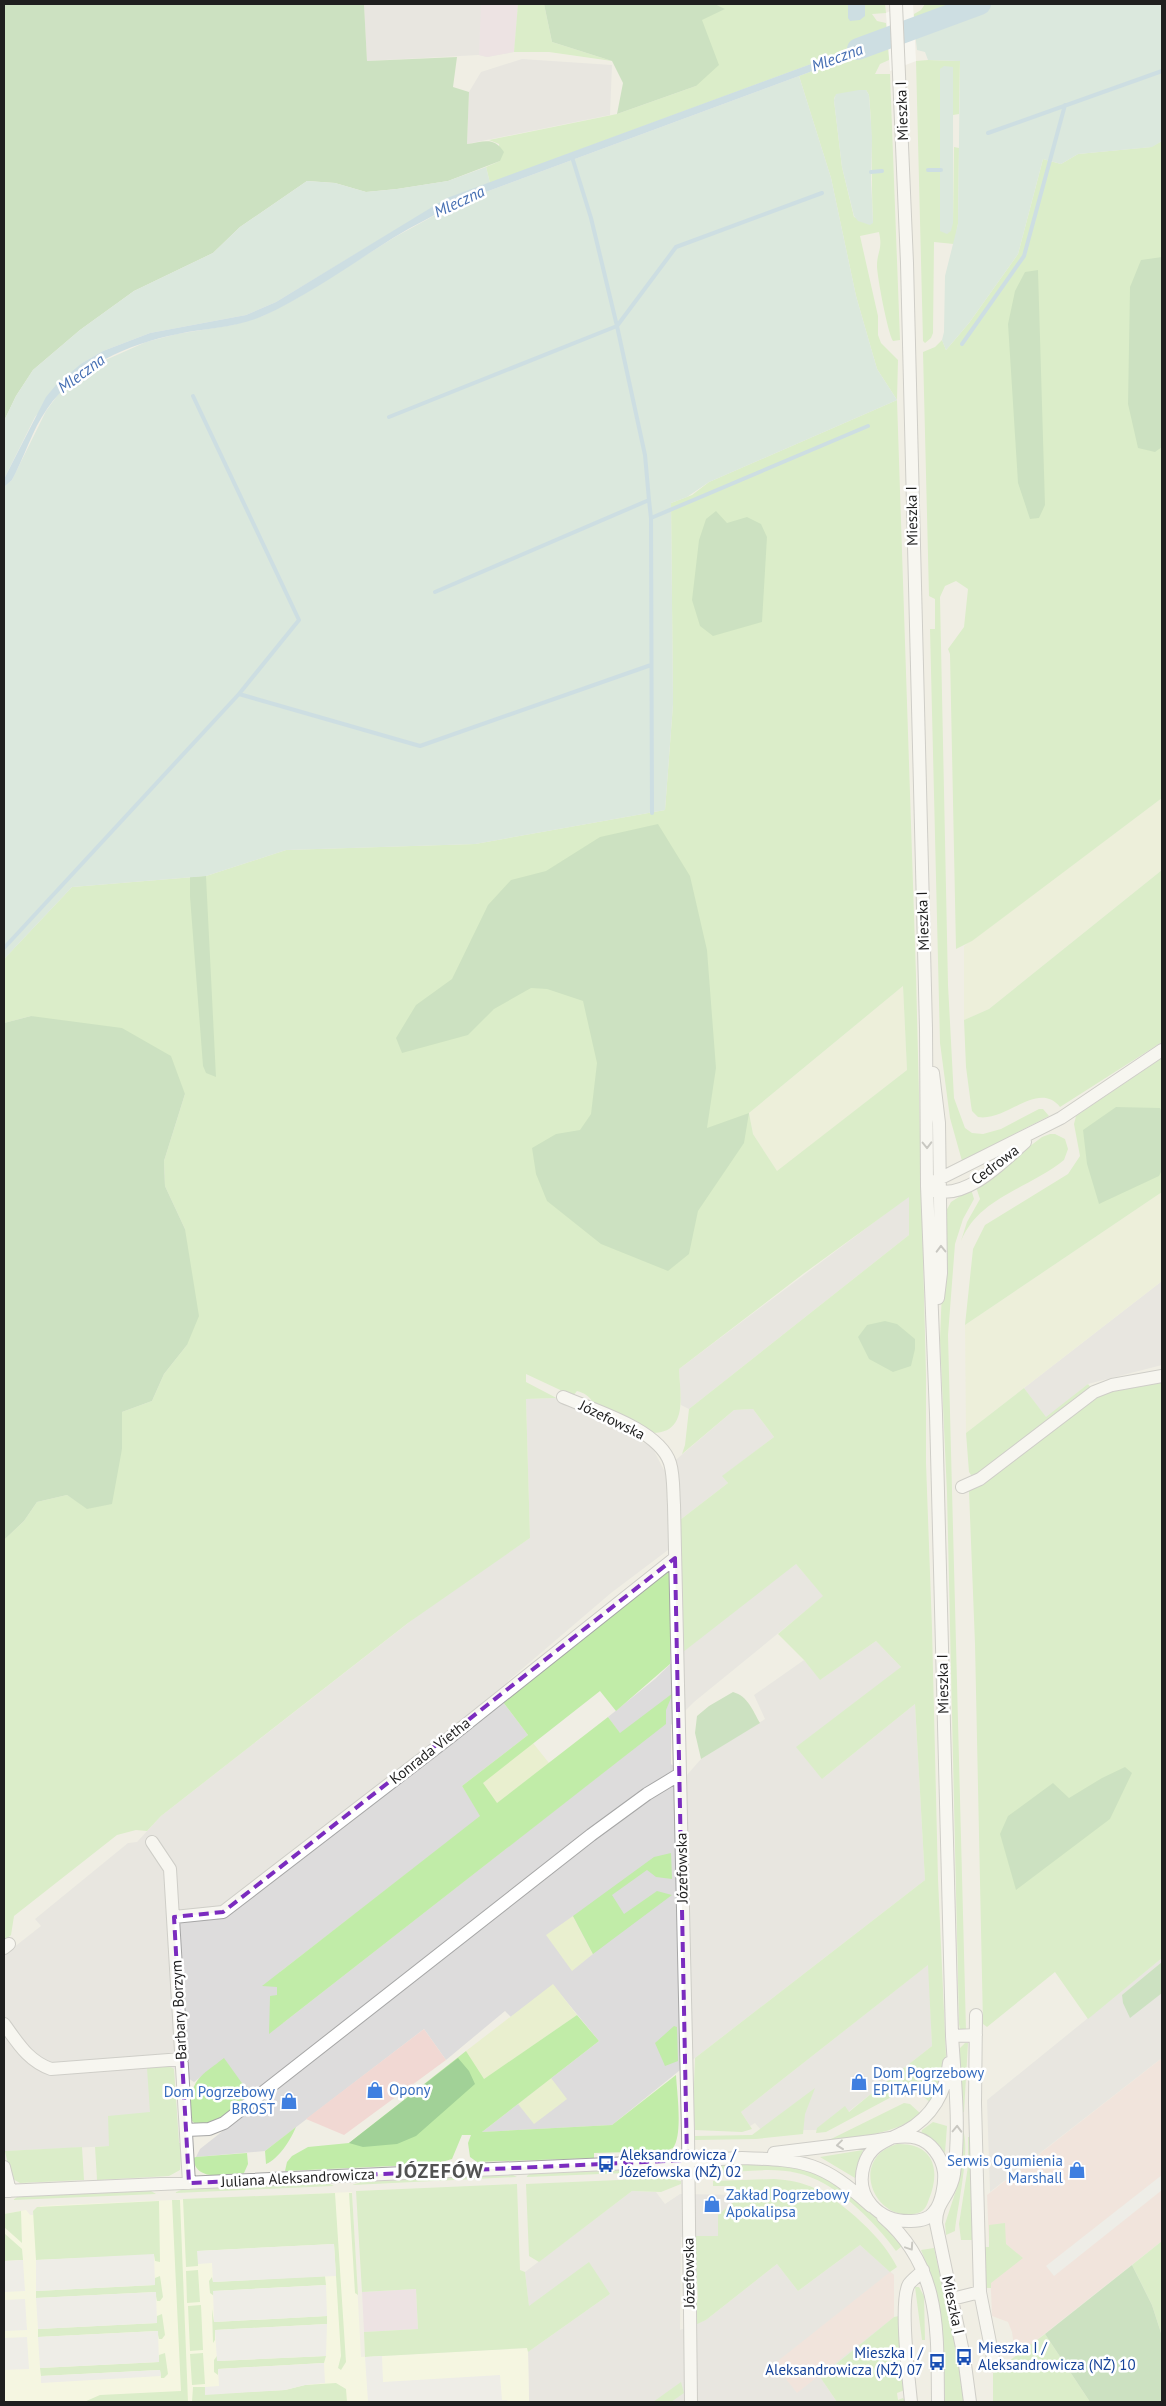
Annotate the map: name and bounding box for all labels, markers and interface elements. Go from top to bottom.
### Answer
water label: Mleczna [808,38,866,76]
street label: Mieszka I [891,81,912,141]
water label: Mleczna [431,181,488,221]
water label: Mleczna [53,349,109,397]
street label: Mieszka I [901,486,922,546]
street label: Mieszka I [912,891,933,951]
street label: Cedrowa [967,1140,1022,1189]
one-way arrow [922,1141,932,1149]
one-way arrow [935,1245,946,1253]
street label: Józefowska [575,1395,648,1444]
street label: Mieszka I [932,1654,953,1714]
street label: Konrada Vietha [386,1713,474,1788]
street label: Józefowska [671,1832,692,1905]
street label: Barbary Borzym [166,1960,191,2060]
place label: Dom Pogrzebowy EPITAFIUM [873,2063,984,2099]
shop icon: Dom Pogrzebowy EPITAFIUM [849,2072,869,2092]
shop icon: Opony [365,2080,385,2100]
place label: Opony [389,2080,431,2099]
place label: Dom Pogrzebowy BROST [164,2082,276,2118]
shop icon: Dom Pogrzebowy BROST [279,2091,299,2111]
one-way arrow [951,2124,962,2132]
one-way arrow [836,2139,844,2150]
place label: Aleksandrowicza / Józefowska (NŻ) 02 [619,2145,742,2181]
place label: Serwis Ogumienia Marshall [947,2151,1064,2187]
bus stop icon: Aleksandrowicza / Józefowska (NŻ) 02 [596,2154,616,2174]
district label: JÓZEFÓW [395,2158,484,2184]
shop icon: Serwis Ogumienia Marshall [1067,2160,1087,2180]
street label: Juliana Aleksandrowicza [220,2164,375,2191]
place label: Zakład Pogrzebowy Apokalipsa [726,2185,850,2221]
shop icon: Zakład Pogrzebowy Apokalipsa [702,2194,722,2214]
street label: Józefowska [678,2237,699,2310]
one-way arrow [904,2241,913,2251]
street label: Mieszka I [938,2274,969,2336]
place label: Mieszka I / Aleksandrowicza (NŻ) 10 [978,2338,1136,2374]
place label: Mieszka I / Aleksandrowicza (NŻ) 07 [765,2343,924,2379]
bus stop icon: Mieszka I / Aleksandrowicza (NŻ) 10 [954,2347,974,2367]
bus stop icon: Mieszka I / Aleksandrowicza (NŻ) 07 [927,2352,947,2372]

